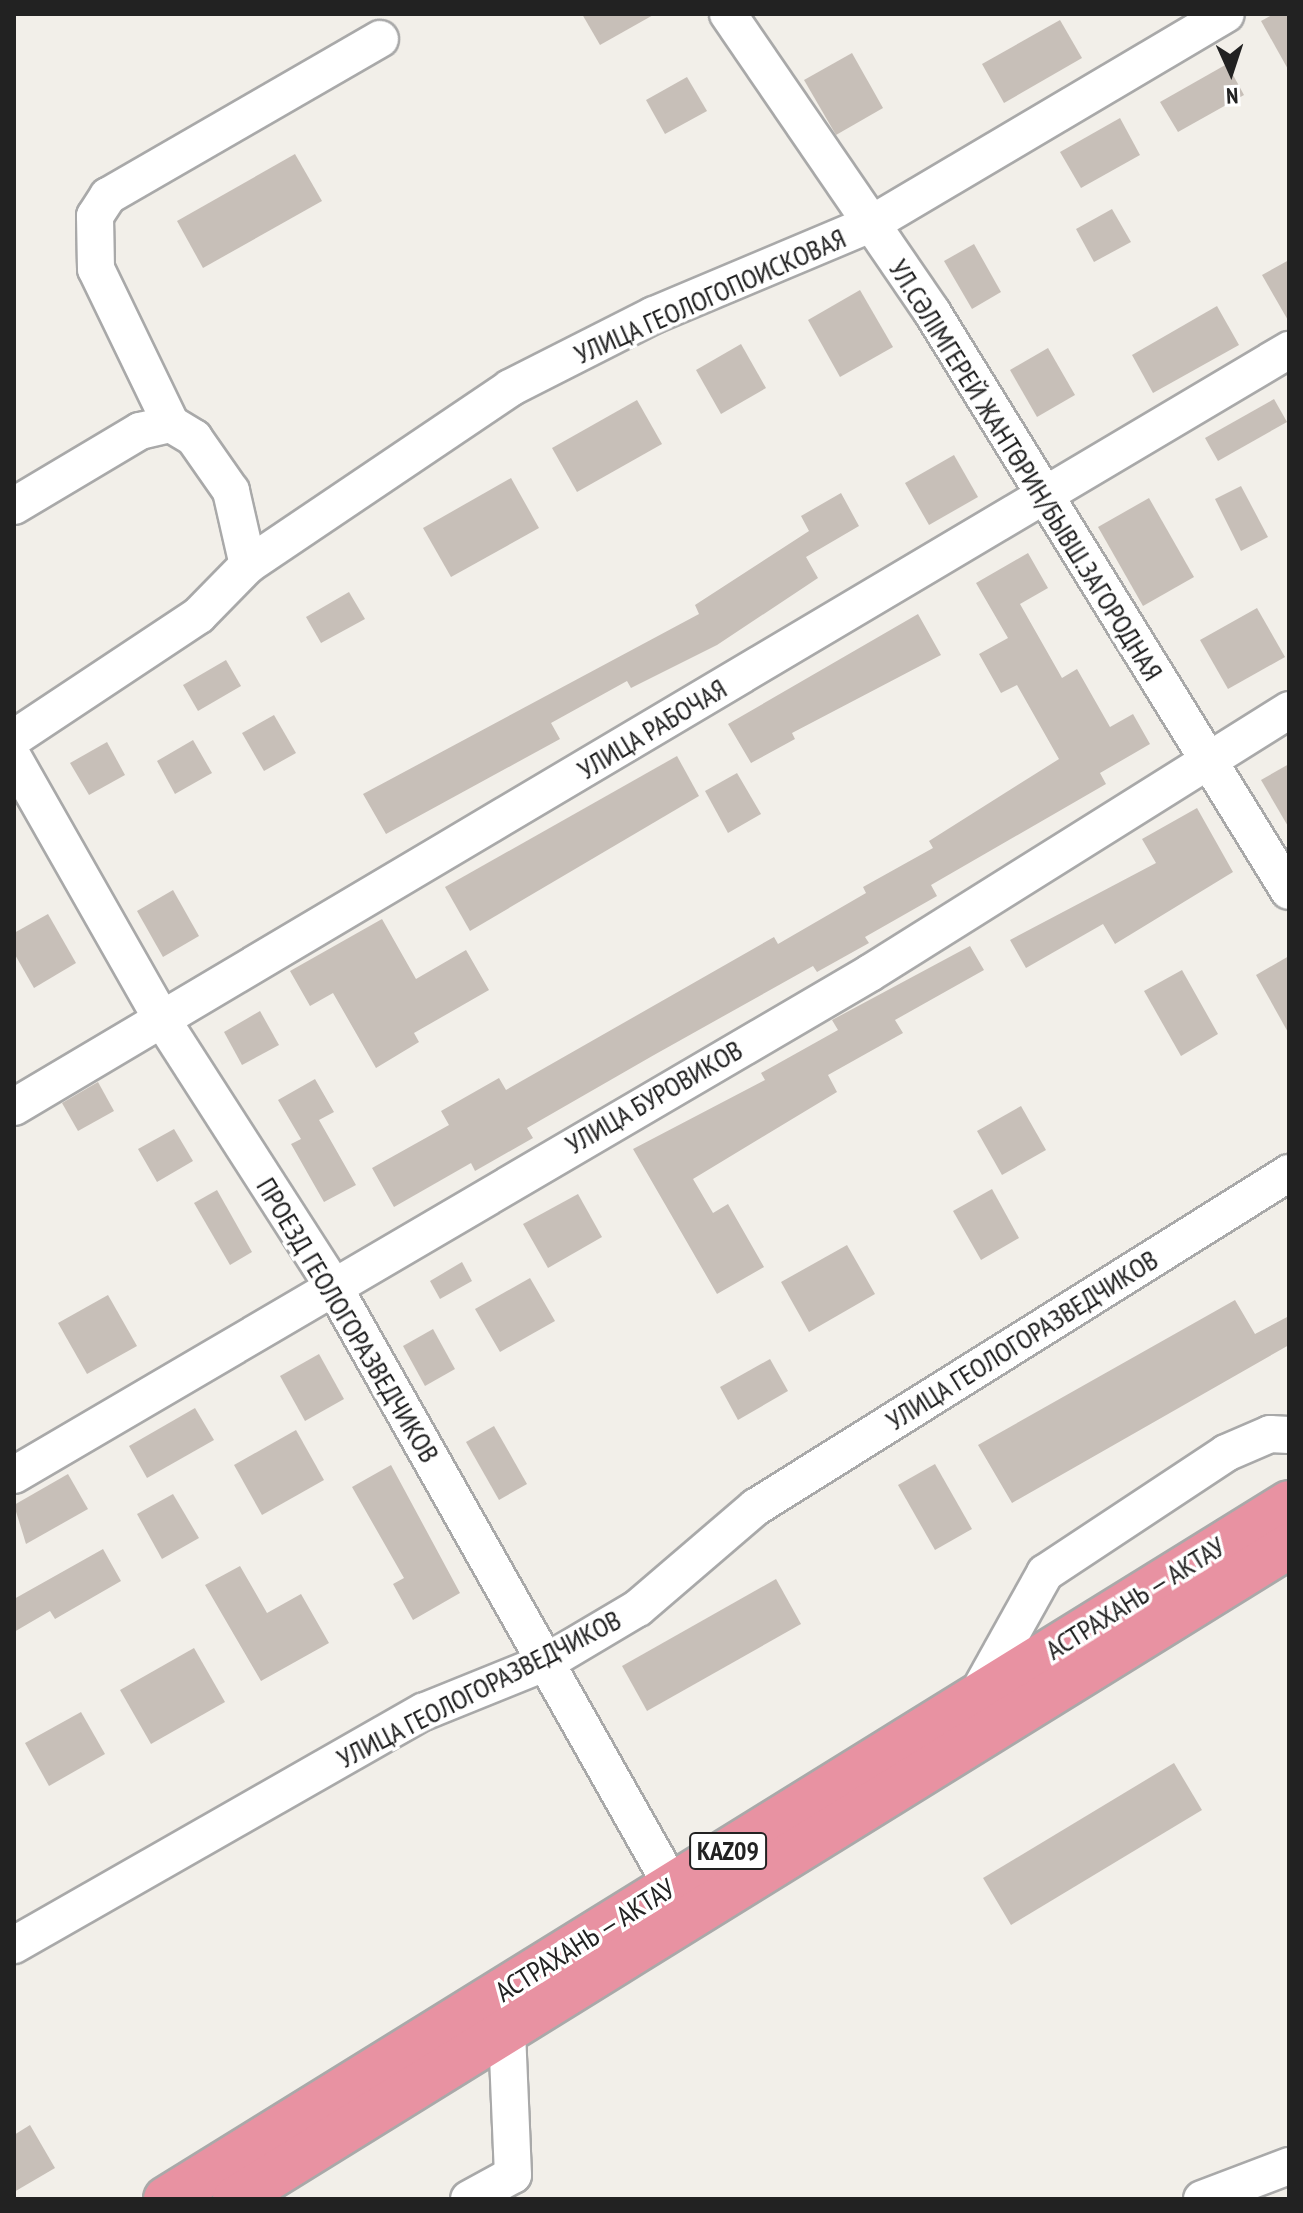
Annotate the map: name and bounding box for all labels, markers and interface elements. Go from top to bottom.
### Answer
north arrow [1191,32,1271,112]
text: N [1226,82,1239,110]
street label: УЛИЦА ГЕОЛОГОПОИСКОВАЯ [569,221,851,371]
street label: УЛ.СӘЛІМГЕРЕЙ ЖАНТӨРИН/БЫВШ.ЗАГОРОДНАЯ [882,253,1170,687]
street label: УЛИЦА РАБОЧАЯ [571,671,733,787]
street label: УЛИЦА БУРОВИКОВ [559,1033,749,1161]
street label: ПРОЕЗД ГЕОЛОГОРАЗВЕДЧИКОВ [250,1172,446,1468]
street label: УЛИЦА ГЕОЛОГОРАЗВЕДЧИКОВ [880,1242,1164,1438]
street label: АСТРАХАНЬ — АКТАУ [1038,1528,1232,1668]
street label: УЛИЦА ГЕОЛОГОРАЗВЕДЧИКОВ [331,1603,627,1775]
road number: KAZ09 [688,1829,768,1873]
street label: АСТРАХАНЬ — АКТАУ [488,1870,682,2010]

